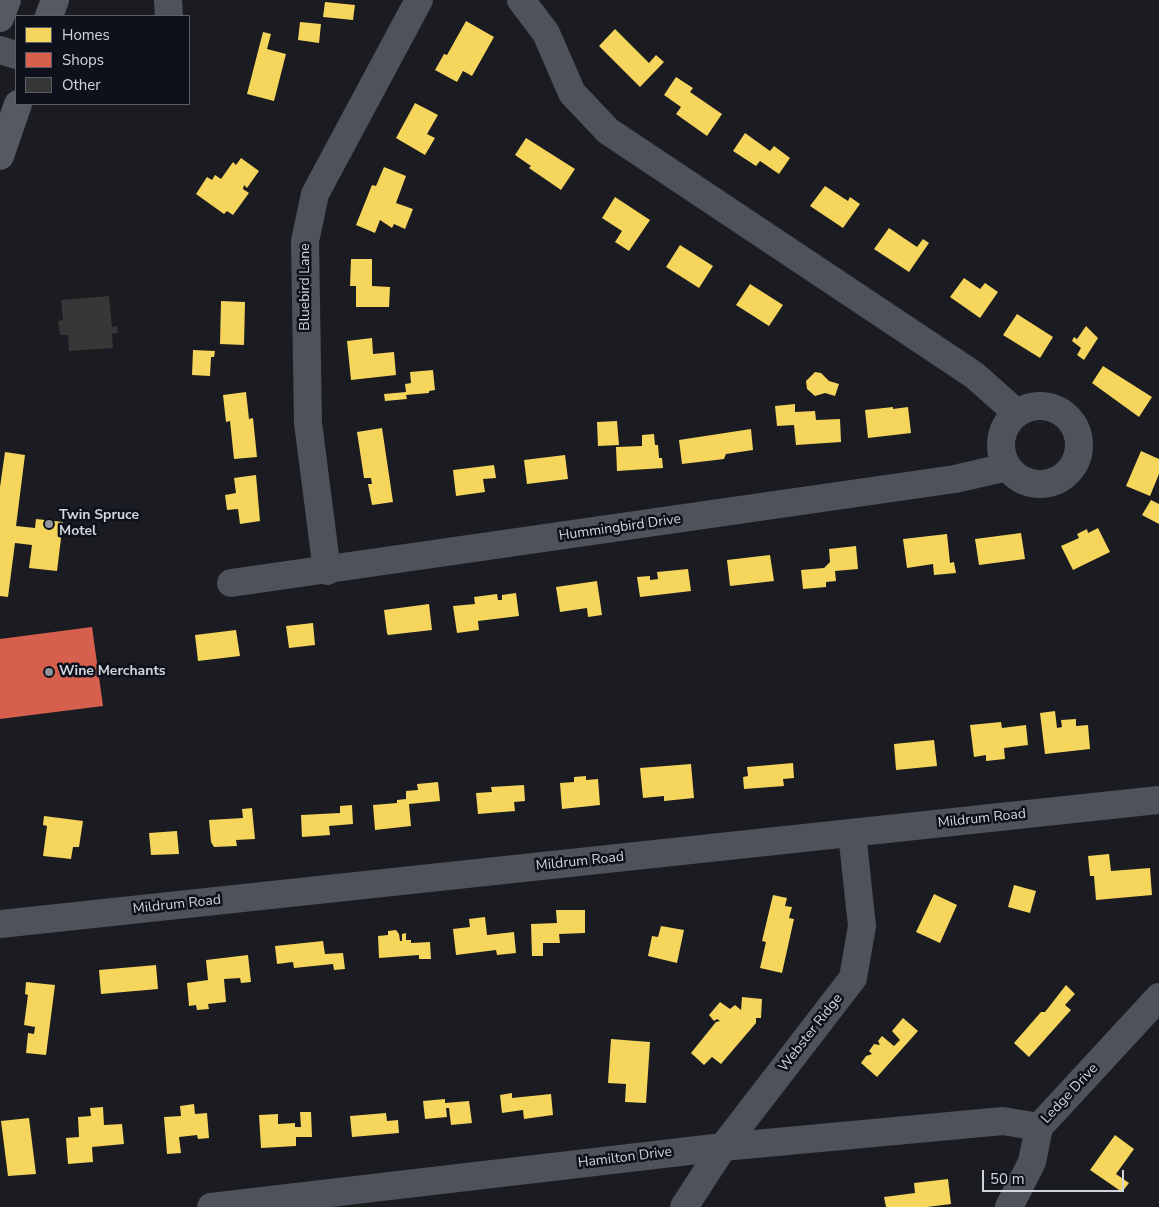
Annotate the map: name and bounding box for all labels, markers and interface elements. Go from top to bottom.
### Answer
legend [15,15,190,105]
text: Homes [62,25,110,45]
text: Shops [62,50,104,70]
text: Other [62,75,101,95]
street label: Bluebird Lane [298,243,314,331]
place label: Twin Spruce Motel [59,508,139,540]
street label: Hummingbird Drive [558,511,682,545]
marker: Twin Spruce Motel [43,518,55,530]
place label: Wine Merchants [59,664,166,680]
marker: Wine Merchants [43,666,55,678]
street label: Mildrum Road [937,806,1027,832]
street label: Mildrum Road [535,849,625,875]
street label: Mildrum Road [132,892,222,918]
street label: Webster Ridge [775,991,847,1075]
street label: Ledge Drive [1038,1061,1102,1127]
street label: Hamilton Drive [577,1144,673,1172]
scale bar [984,1160,1126,1192]
text: 50 m [990,1169,1025,1189]

